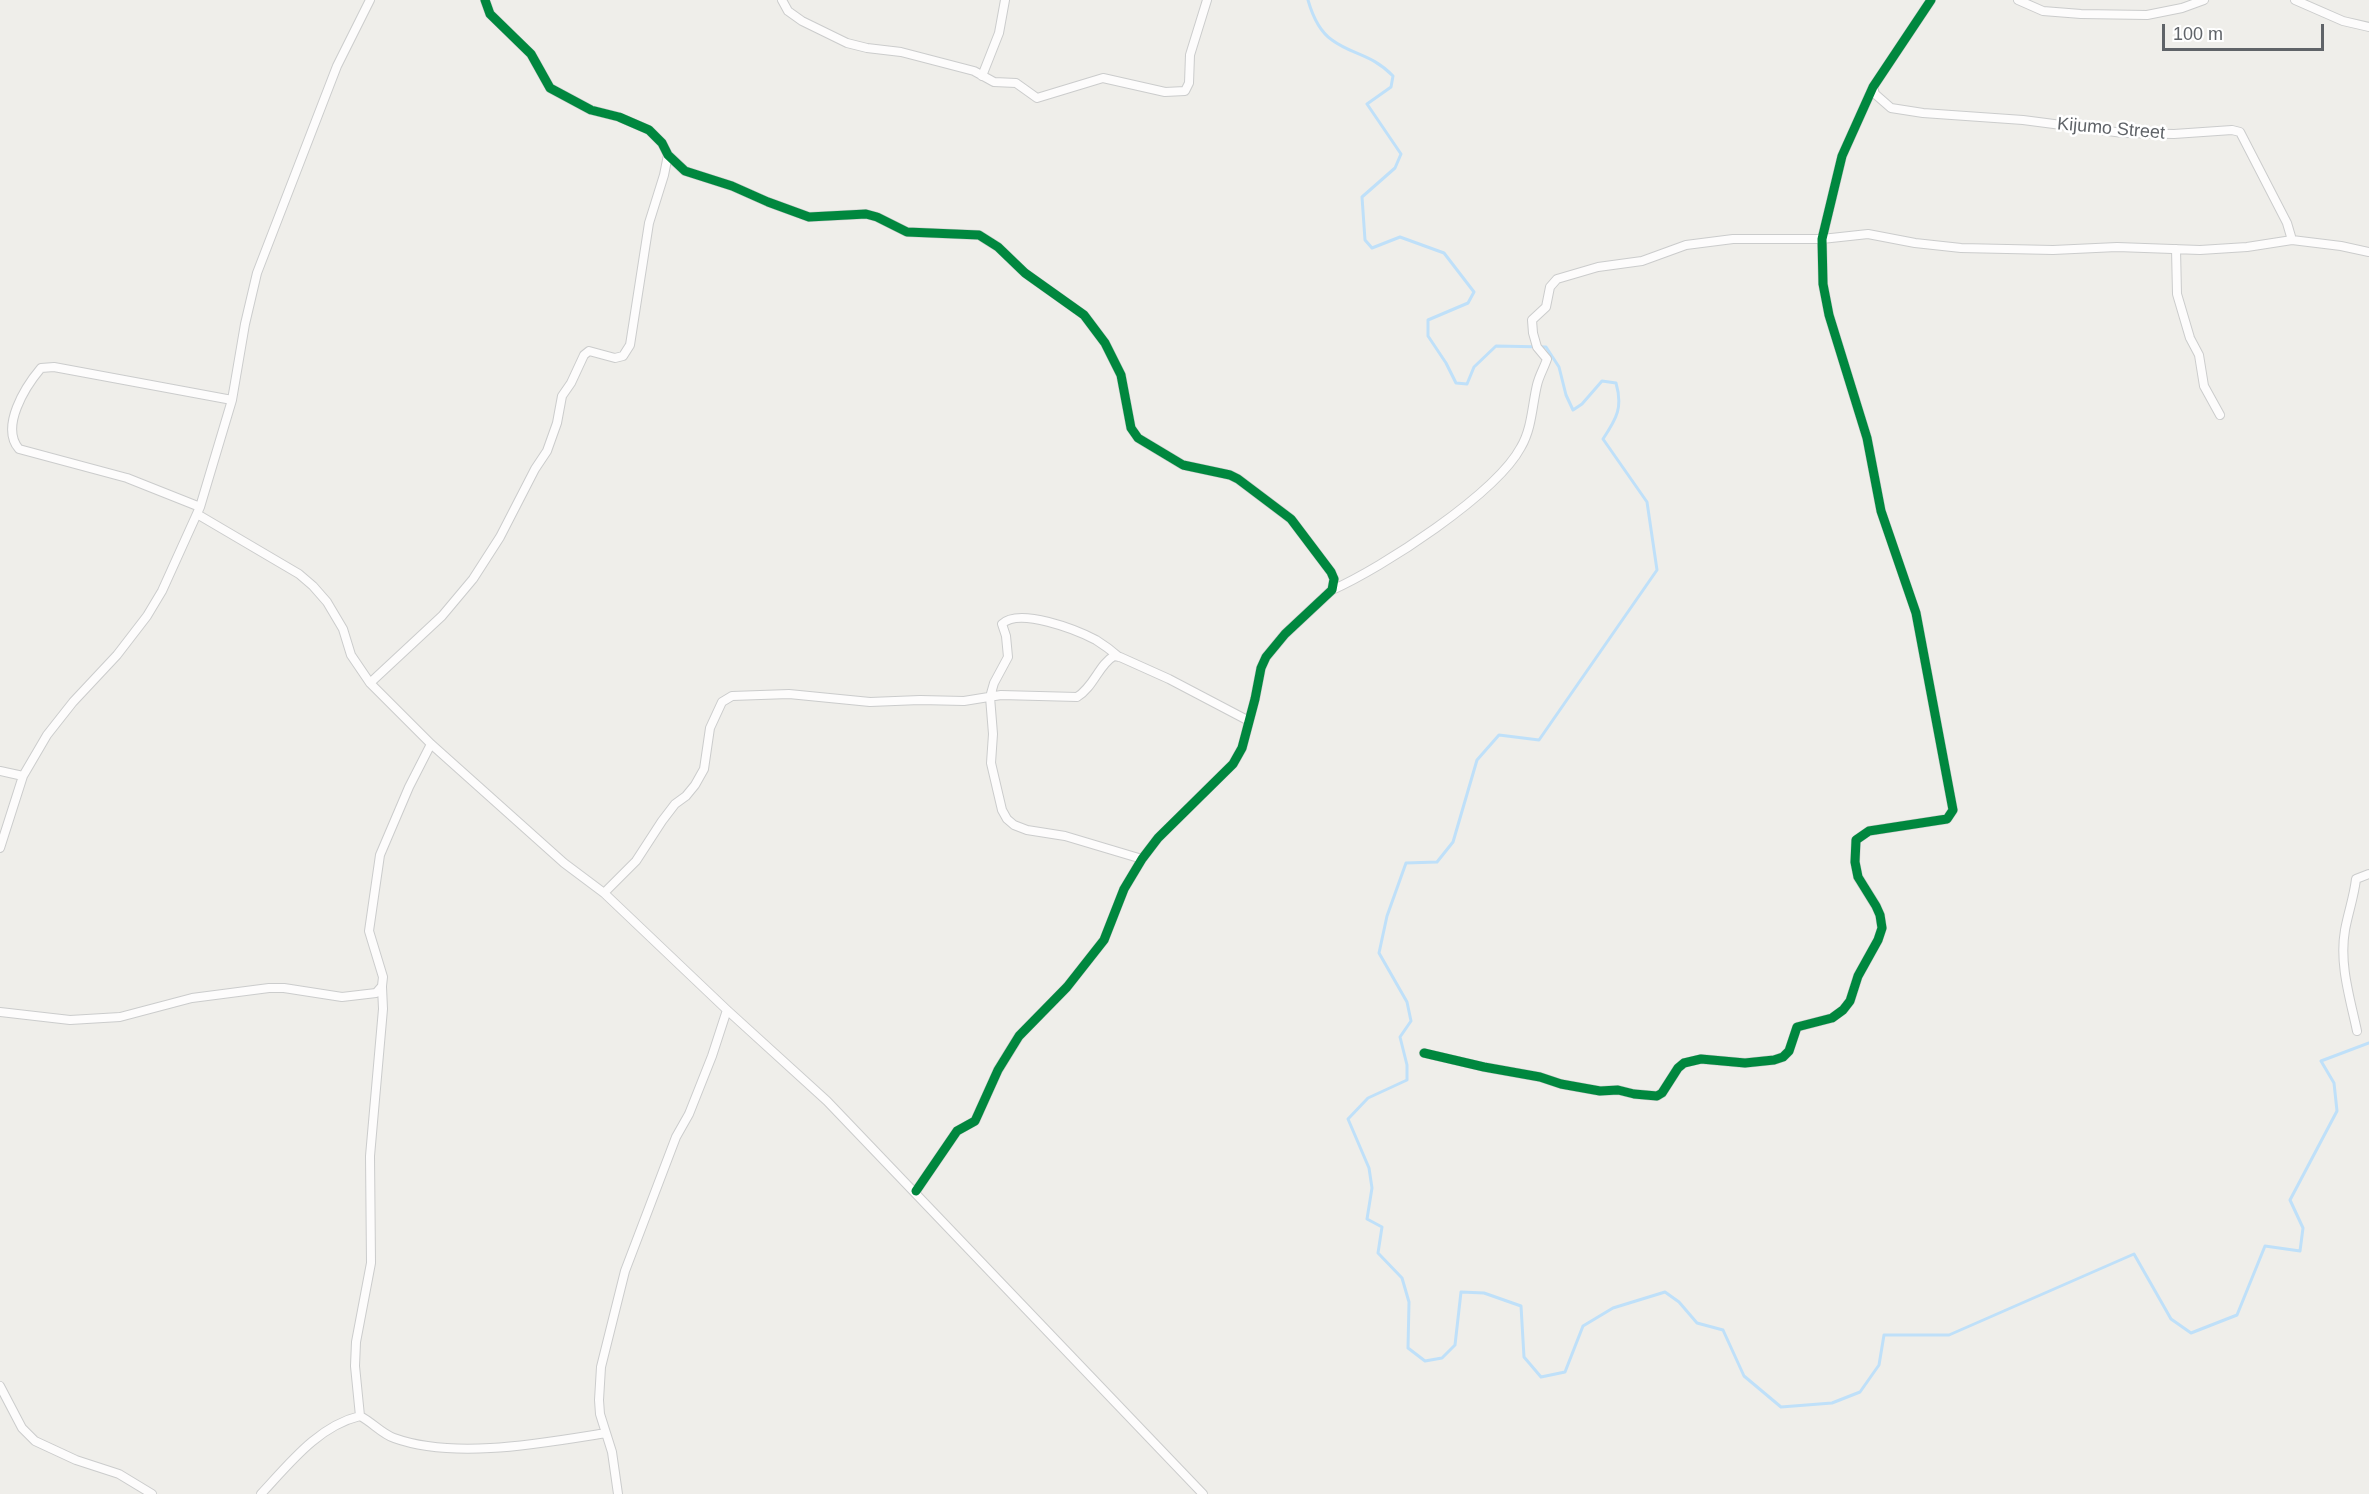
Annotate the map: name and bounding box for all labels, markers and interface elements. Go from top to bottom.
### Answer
scale bar [2165,12,2327,50]
text: 100 m [2173,24,2223,44]
street label: Kijumo Street [2056,114,2166,144]

